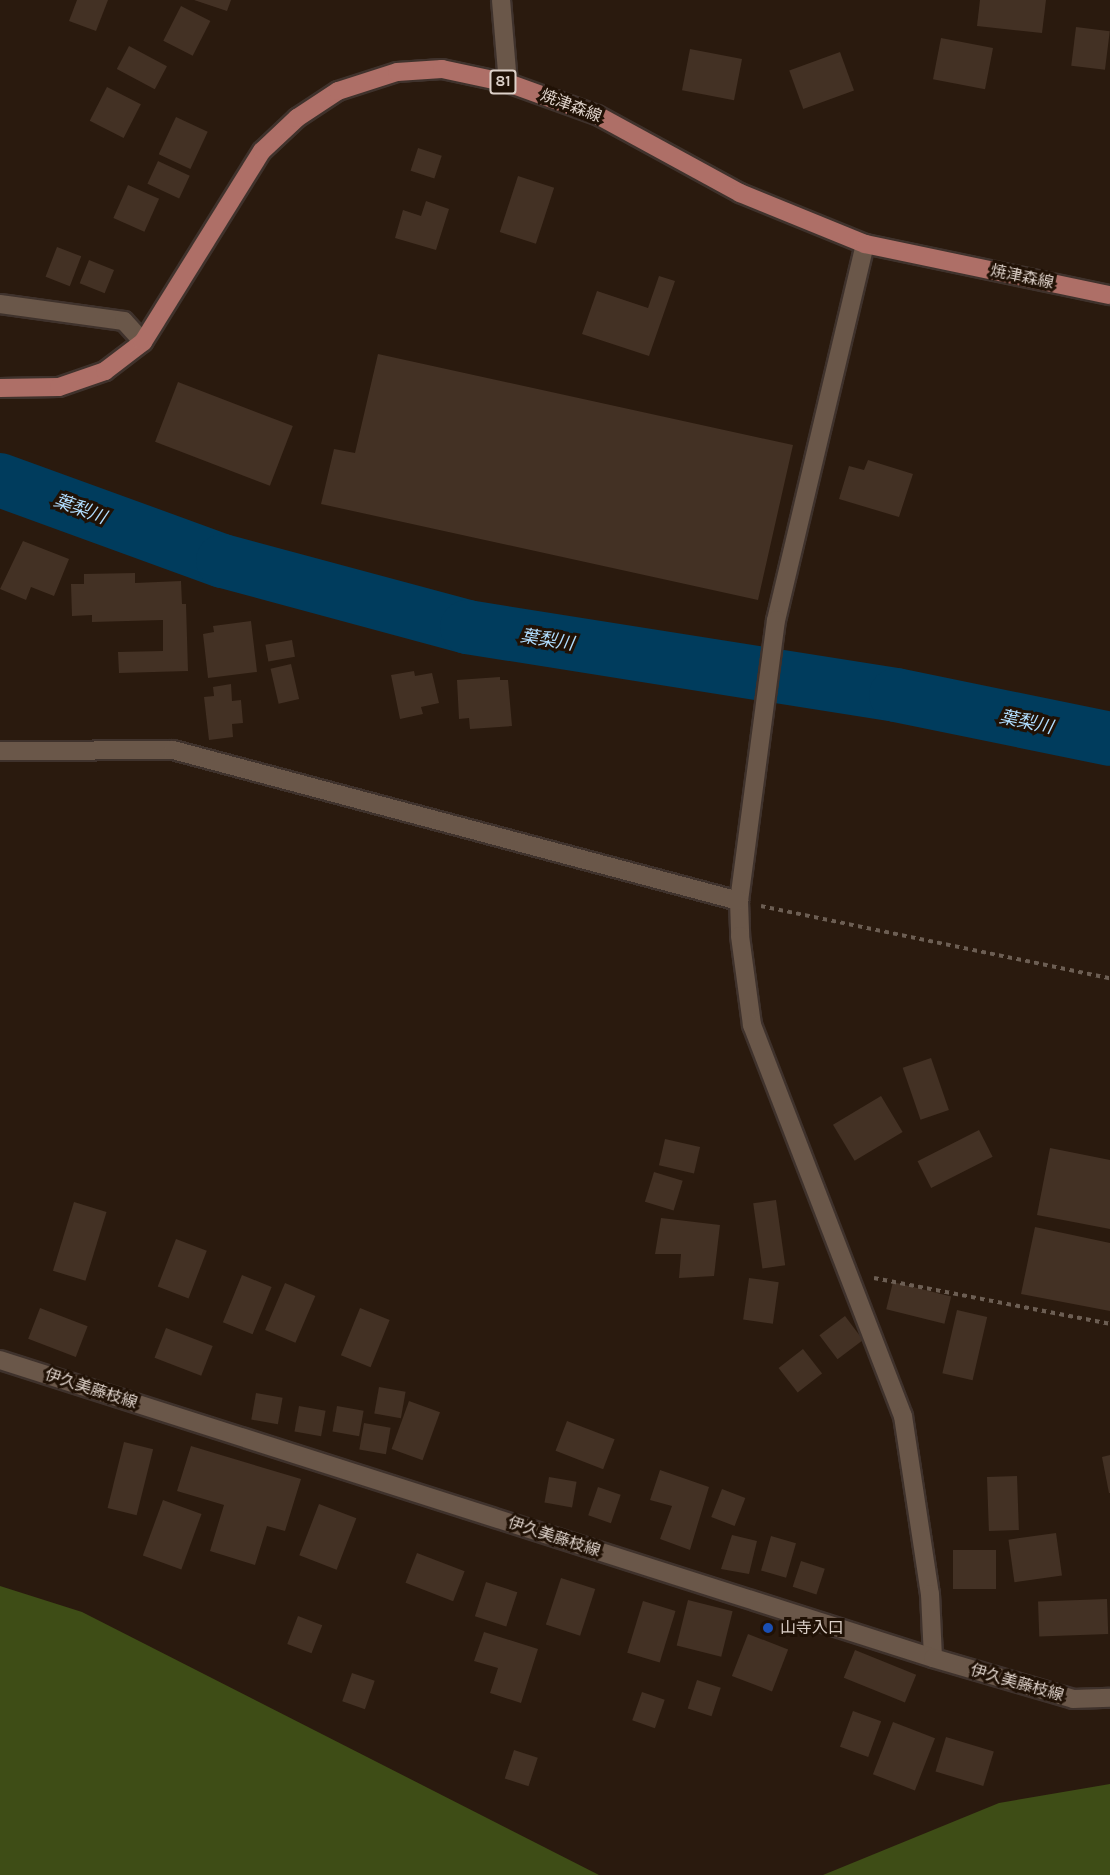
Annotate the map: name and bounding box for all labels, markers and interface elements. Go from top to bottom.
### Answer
road number: 81 [488,70,518,94]
street label: 焼津森線 [538,86,604,126]
street label: 焼津森線 [989,261,1055,293]
water label: 葉梨川 [51,490,109,528]
water label: 葉梨川 [519,625,575,655]
water label: 葉梨川 [997,706,1055,738]
street label: 伊久美藤枝線 [42,1365,140,1413]
street label: 伊久美藤枝線 [505,1513,603,1561]
place label: 山寺入口 [780,1618,844,1638]
marker: 山寺入口 [761,1621,775,1635]
street label: 伊久美藤枝線 [968,1661,1066,1705]

